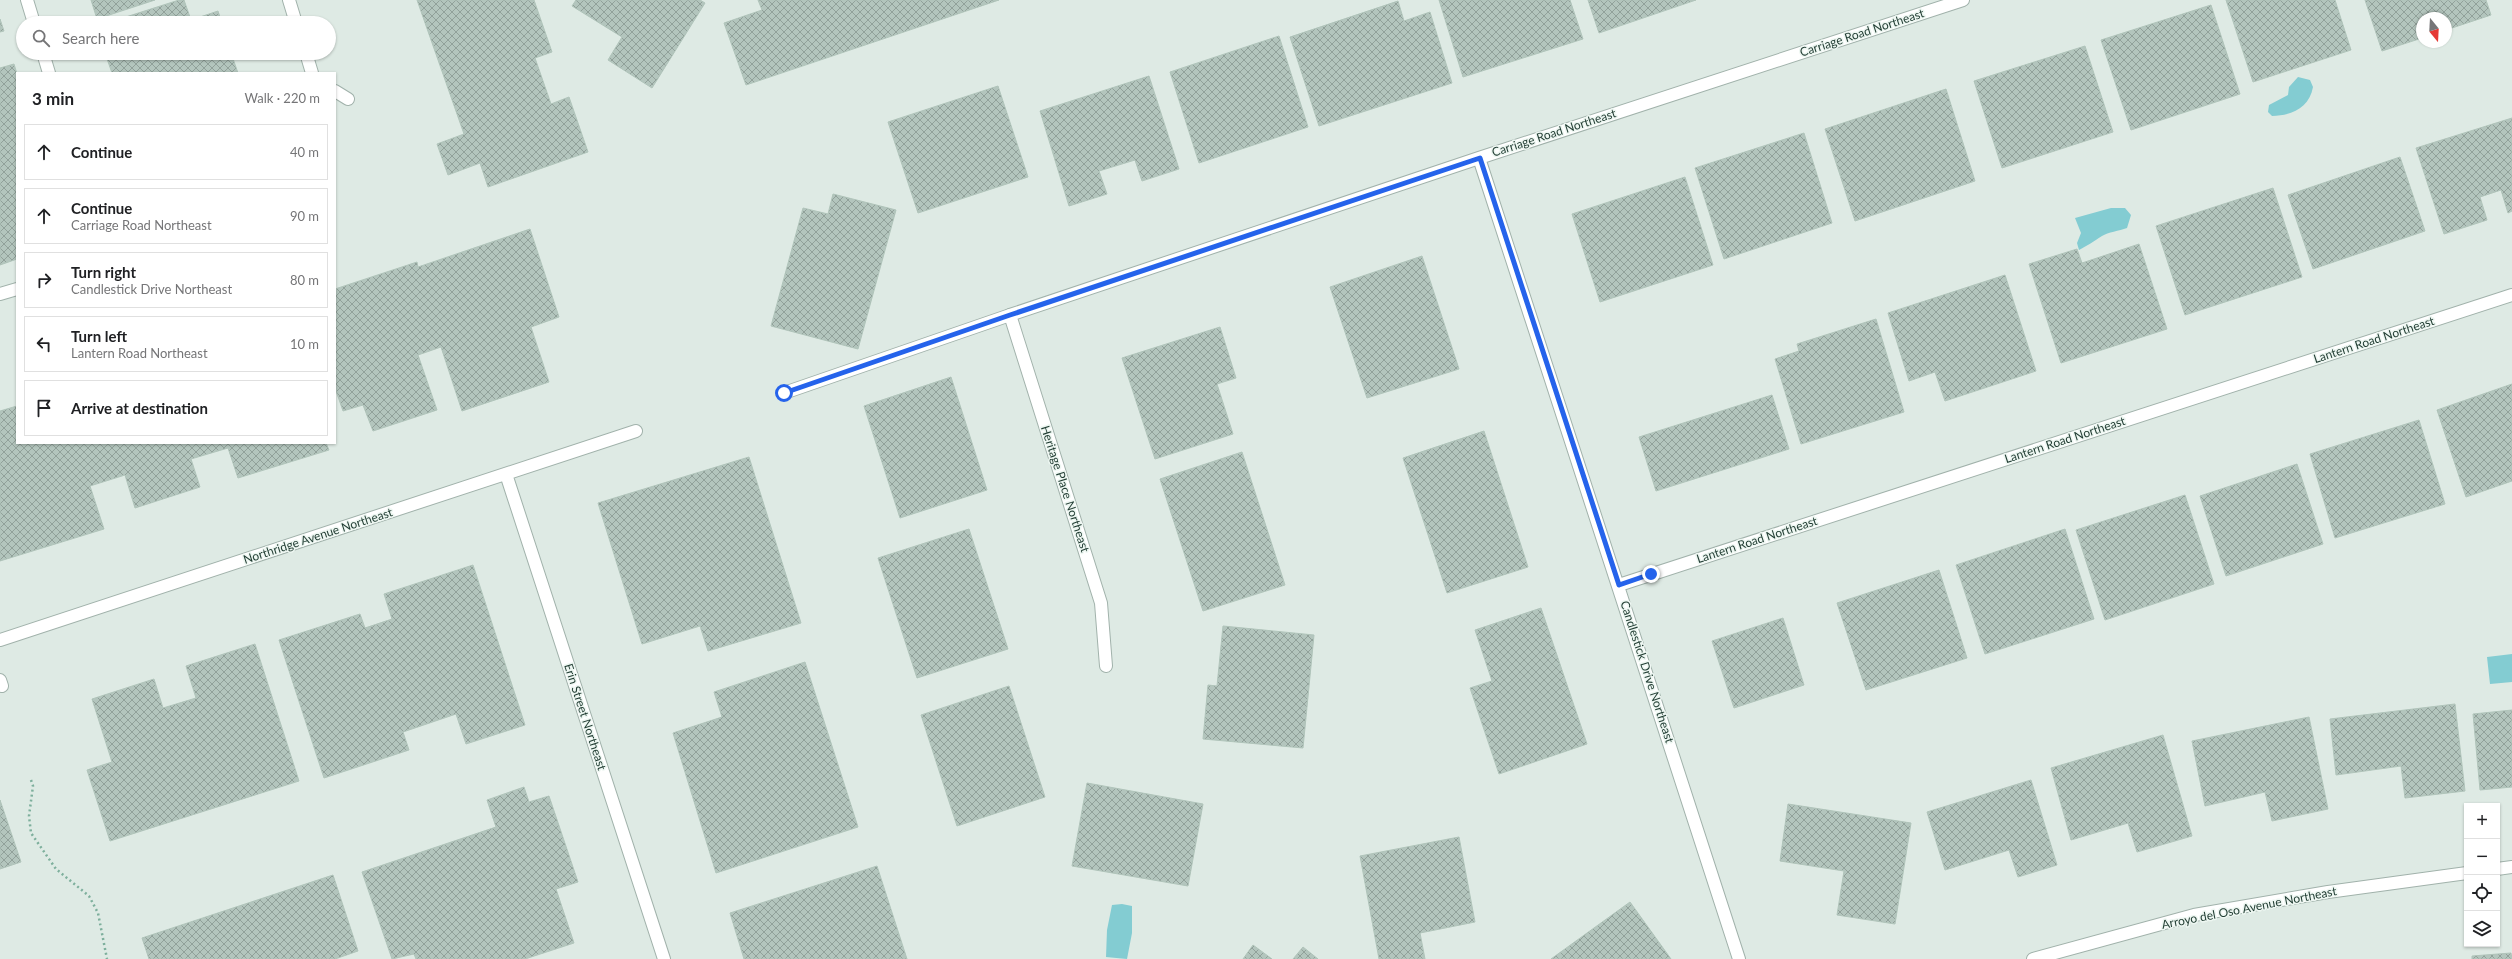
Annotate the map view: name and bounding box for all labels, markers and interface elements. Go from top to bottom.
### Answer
street label: Carriage Road Northeast [1798,5,1927,60]
north arrow [2416,12,2452,48]
search box [16,16,336,60]
icon: search [30,27,52,49]
text: Search here [62,29,139,47]
text: 3 min [32,88,74,109]
text: Walk · 220 m [244,90,320,106]
street label: Carriage Road Northeast [1490,105,1619,160]
icon: ahead [33,141,55,163]
text: Continue [71,143,132,161]
text: 40 m [290,144,319,160]
text: Continue [71,199,132,217]
icon: ahead [33,205,55,227]
text: 90 m [290,208,319,224]
text: Carriage Road Northeast [71,217,212,233]
text: Turn right [71,263,136,281]
icon: right [33,269,55,291]
text: 80 m [290,272,319,288]
text: Candlestick Drive Northeast [71,281,232,297]
street label: Lantern Road Northeast [2312,313,2437,366]
text: Turn left [71,327,127,345]
icon: left [33,333,55,355]
text: 10 m [290,336,319,352]
text: Lantern Road Northeast [71,345,208,361]
route start [775,384,793,402]
icon: arrive [33,397,55,419]
text: Arrive at destination [71,399,208,417]
street label: Lantern Road Northeast [2003,413,2128,466]
street label: Heritage Place Northeast [1038,424,1093,555]
street label: Northridge Avenue Northeast [241,504,395,567]
street label: Lantern Road Northeast [1695,513,1820,566]
route end [1642,565,1660,583]
street label: Candlestick Drive Northeast [1617,599,1678,746]
street label: Erin Street Northeast [561,662,610,773]
map controls [2464,803,2500,947]
button: + [2464,803,2500,839]
button: − [2464,839,2500,875]
button: locate [2464,875,2500,911]
street label: Arroyo del Oso Avenue Northeast [2160,883,2338,932]
button: layers [2464,911,2500,947]

